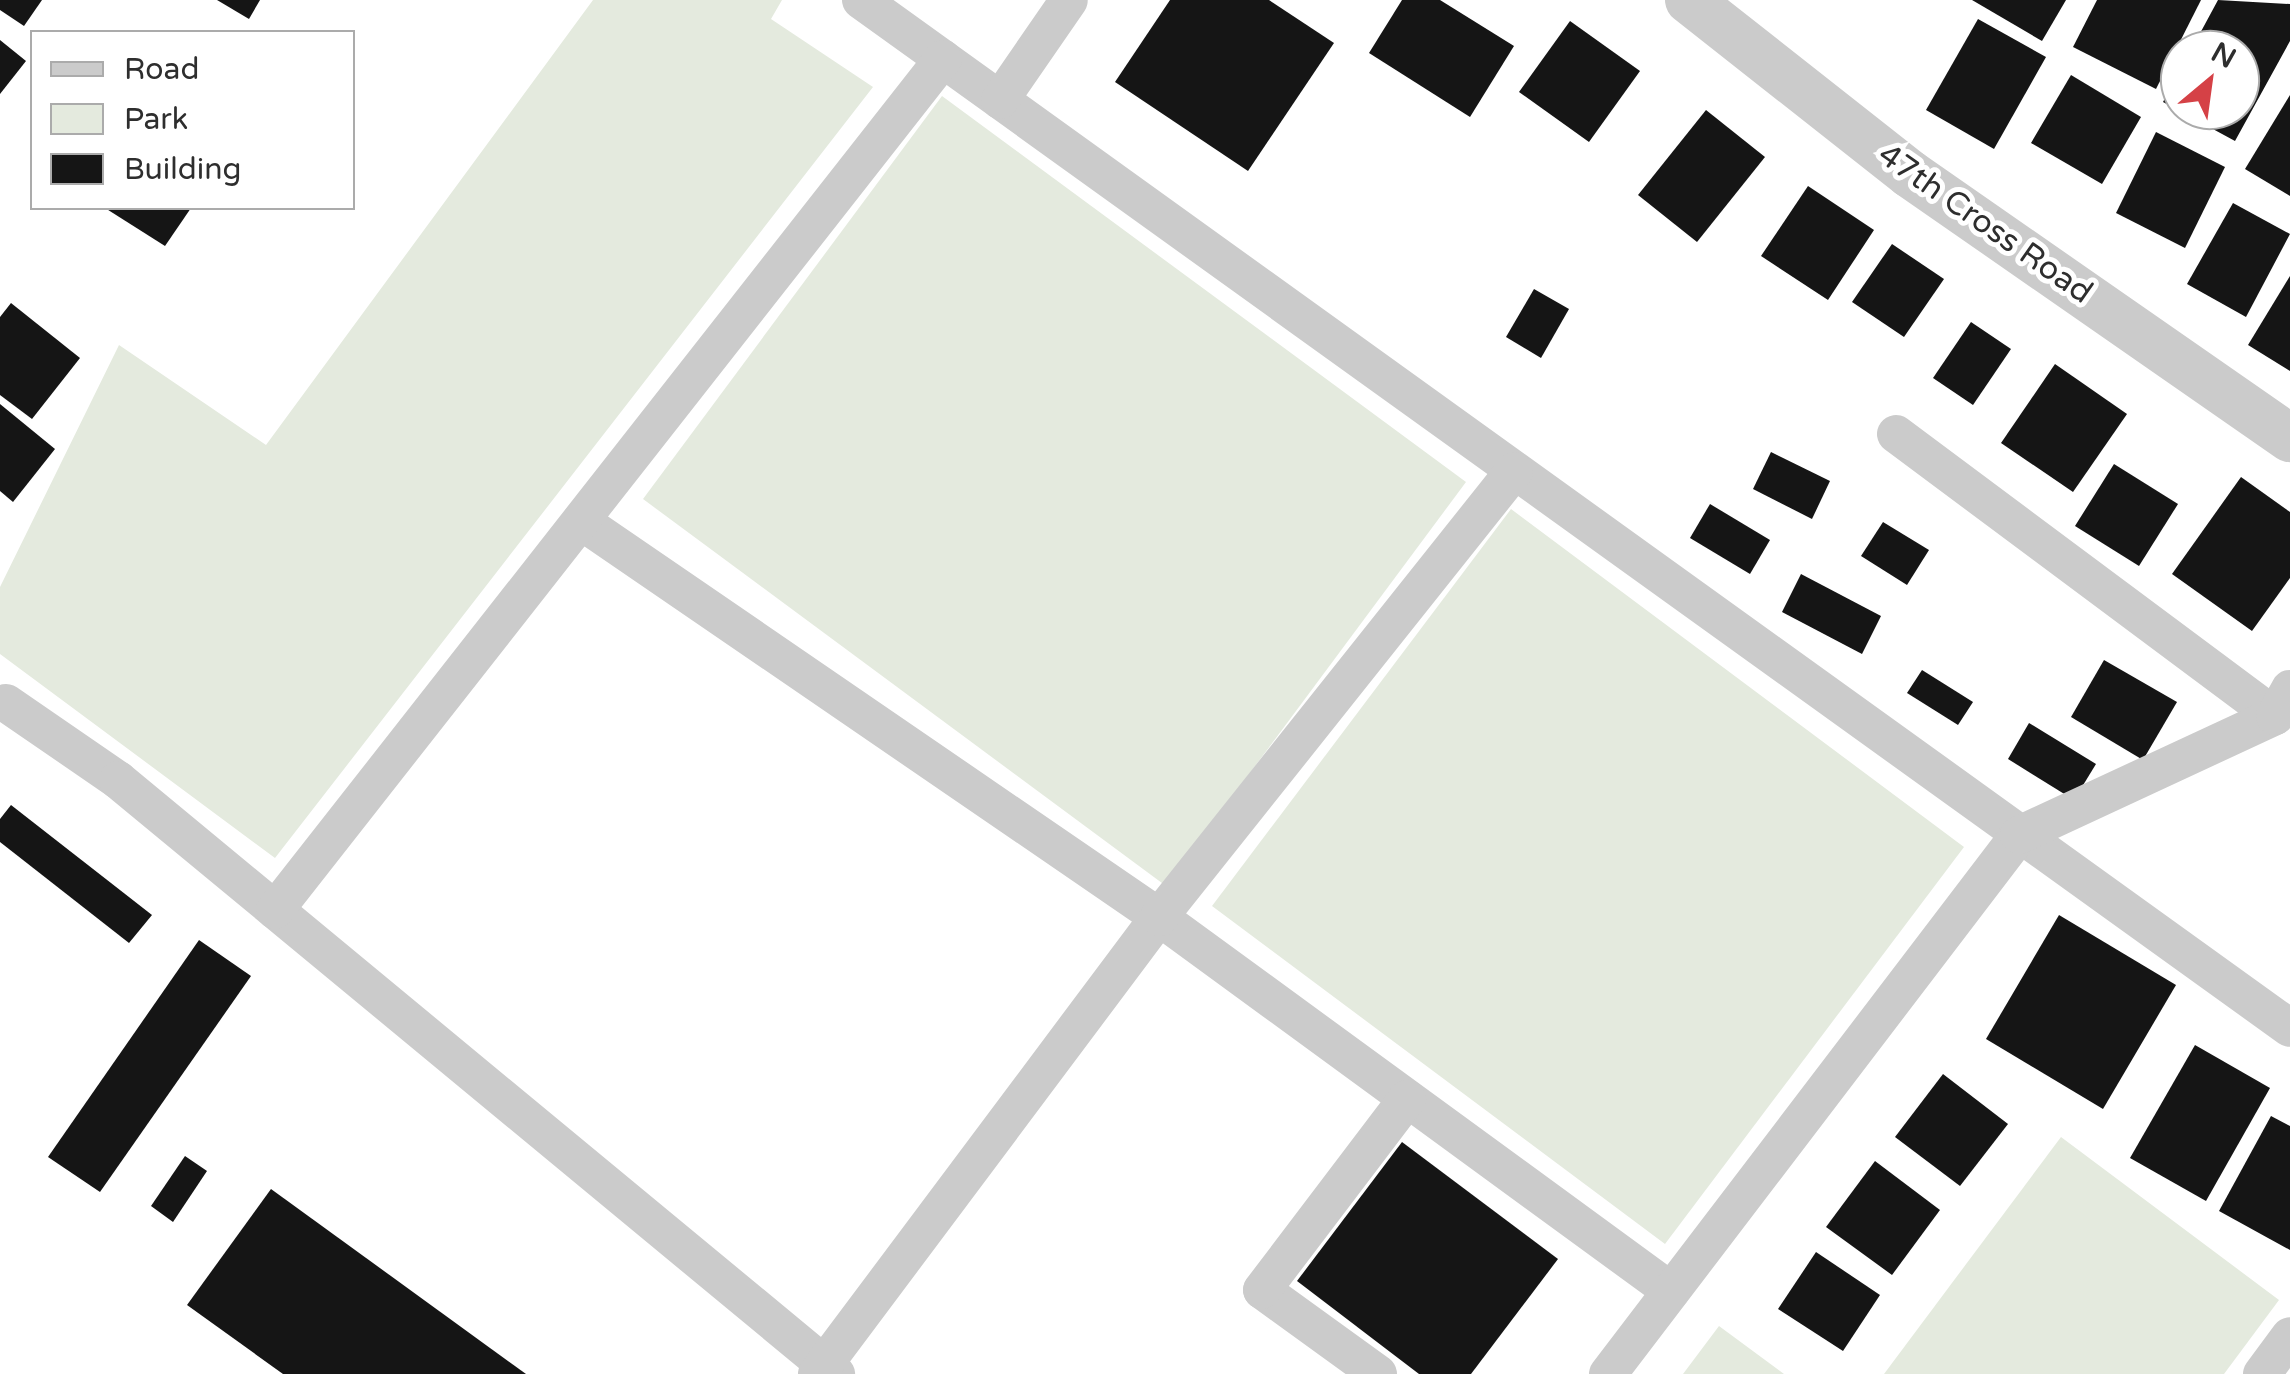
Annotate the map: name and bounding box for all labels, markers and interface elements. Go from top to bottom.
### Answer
legend [30,30,355,210]
north arrow [2160,30,2260,130]
text: N [2205,35,2242,76]
text: Road [124,51,199,88]
text: Park [124,101,188,138]
street label: 47th Cross Road [1870,136,2100,312]
text: Building [124,151,241,188]

